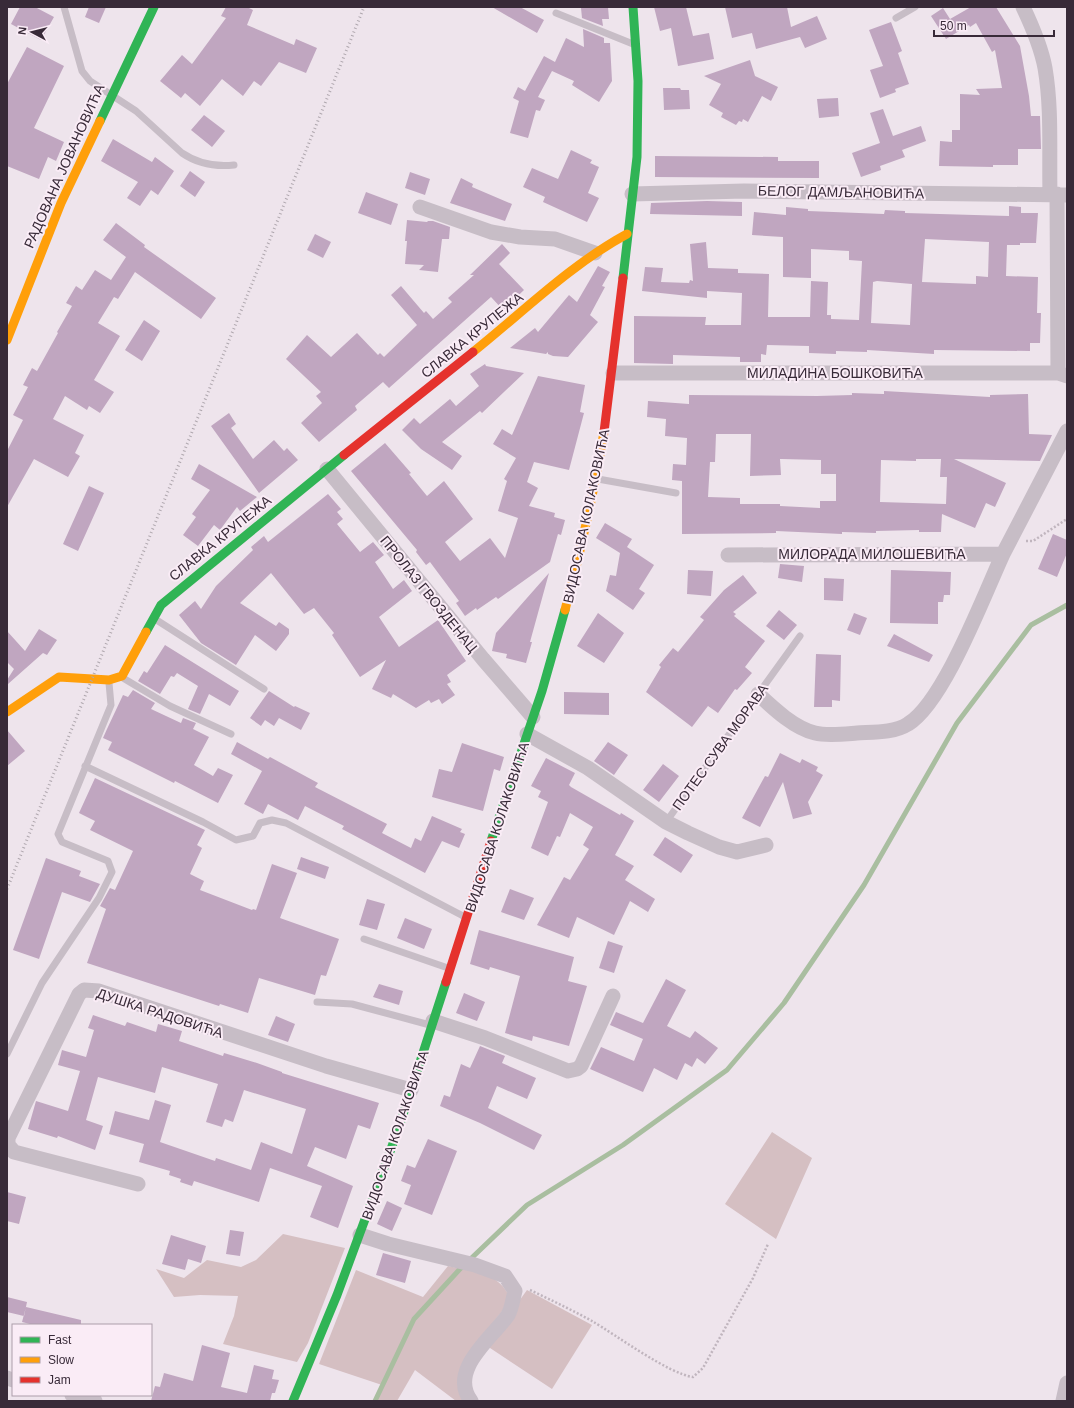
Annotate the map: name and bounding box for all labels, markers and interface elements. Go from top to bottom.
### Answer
north arrow [12,12,52,52]
scale bar [934,12,1054,38]
text: 50 m [940,19,967,33]
text: N [16,26,29,35]
street label: РАДОВАНА ЈОВАНОВИЋА [21,81,108,251]
street label: БЕЛОГ ДАМЉАНОВИЋА [758,183,925,201]
street label: СЛАВКА КРУПЕЖА [418,289,527,381]
street label: МИЛАДИНА БОШКОВИЋА [747,365,924,381]
street label: ВИДОСАВА КОЛАКОВИЋА [560,427,612,605]
street label: СЛАВКА КРУПЕЖА [166,492,275,584]
street label: ПРОЛАЗ ГВОЗДЕНАЦ [377,533,481,656]
street label: МИЛОРАДА МИЛОШЕВИЋА [778,546,966,562]
street label: ПОТЕС СУВА МОРАВА [669,680,772,813]
street label: ВИДОСАВА КОЛАКОВИЋА [462,739,532,914]
street label: ДУШКА РАДОВИЋА [95,985,226,1041]
street label: ВИДОСАВА КОЛАКОВИЋА [358,1048,432,1222]
legend [12,1324,152,1396]
text: Fast [48,1333,72,1347]
text: Slow [48,1353,74,1367]
text: Jam [48,1373,71,1387]

